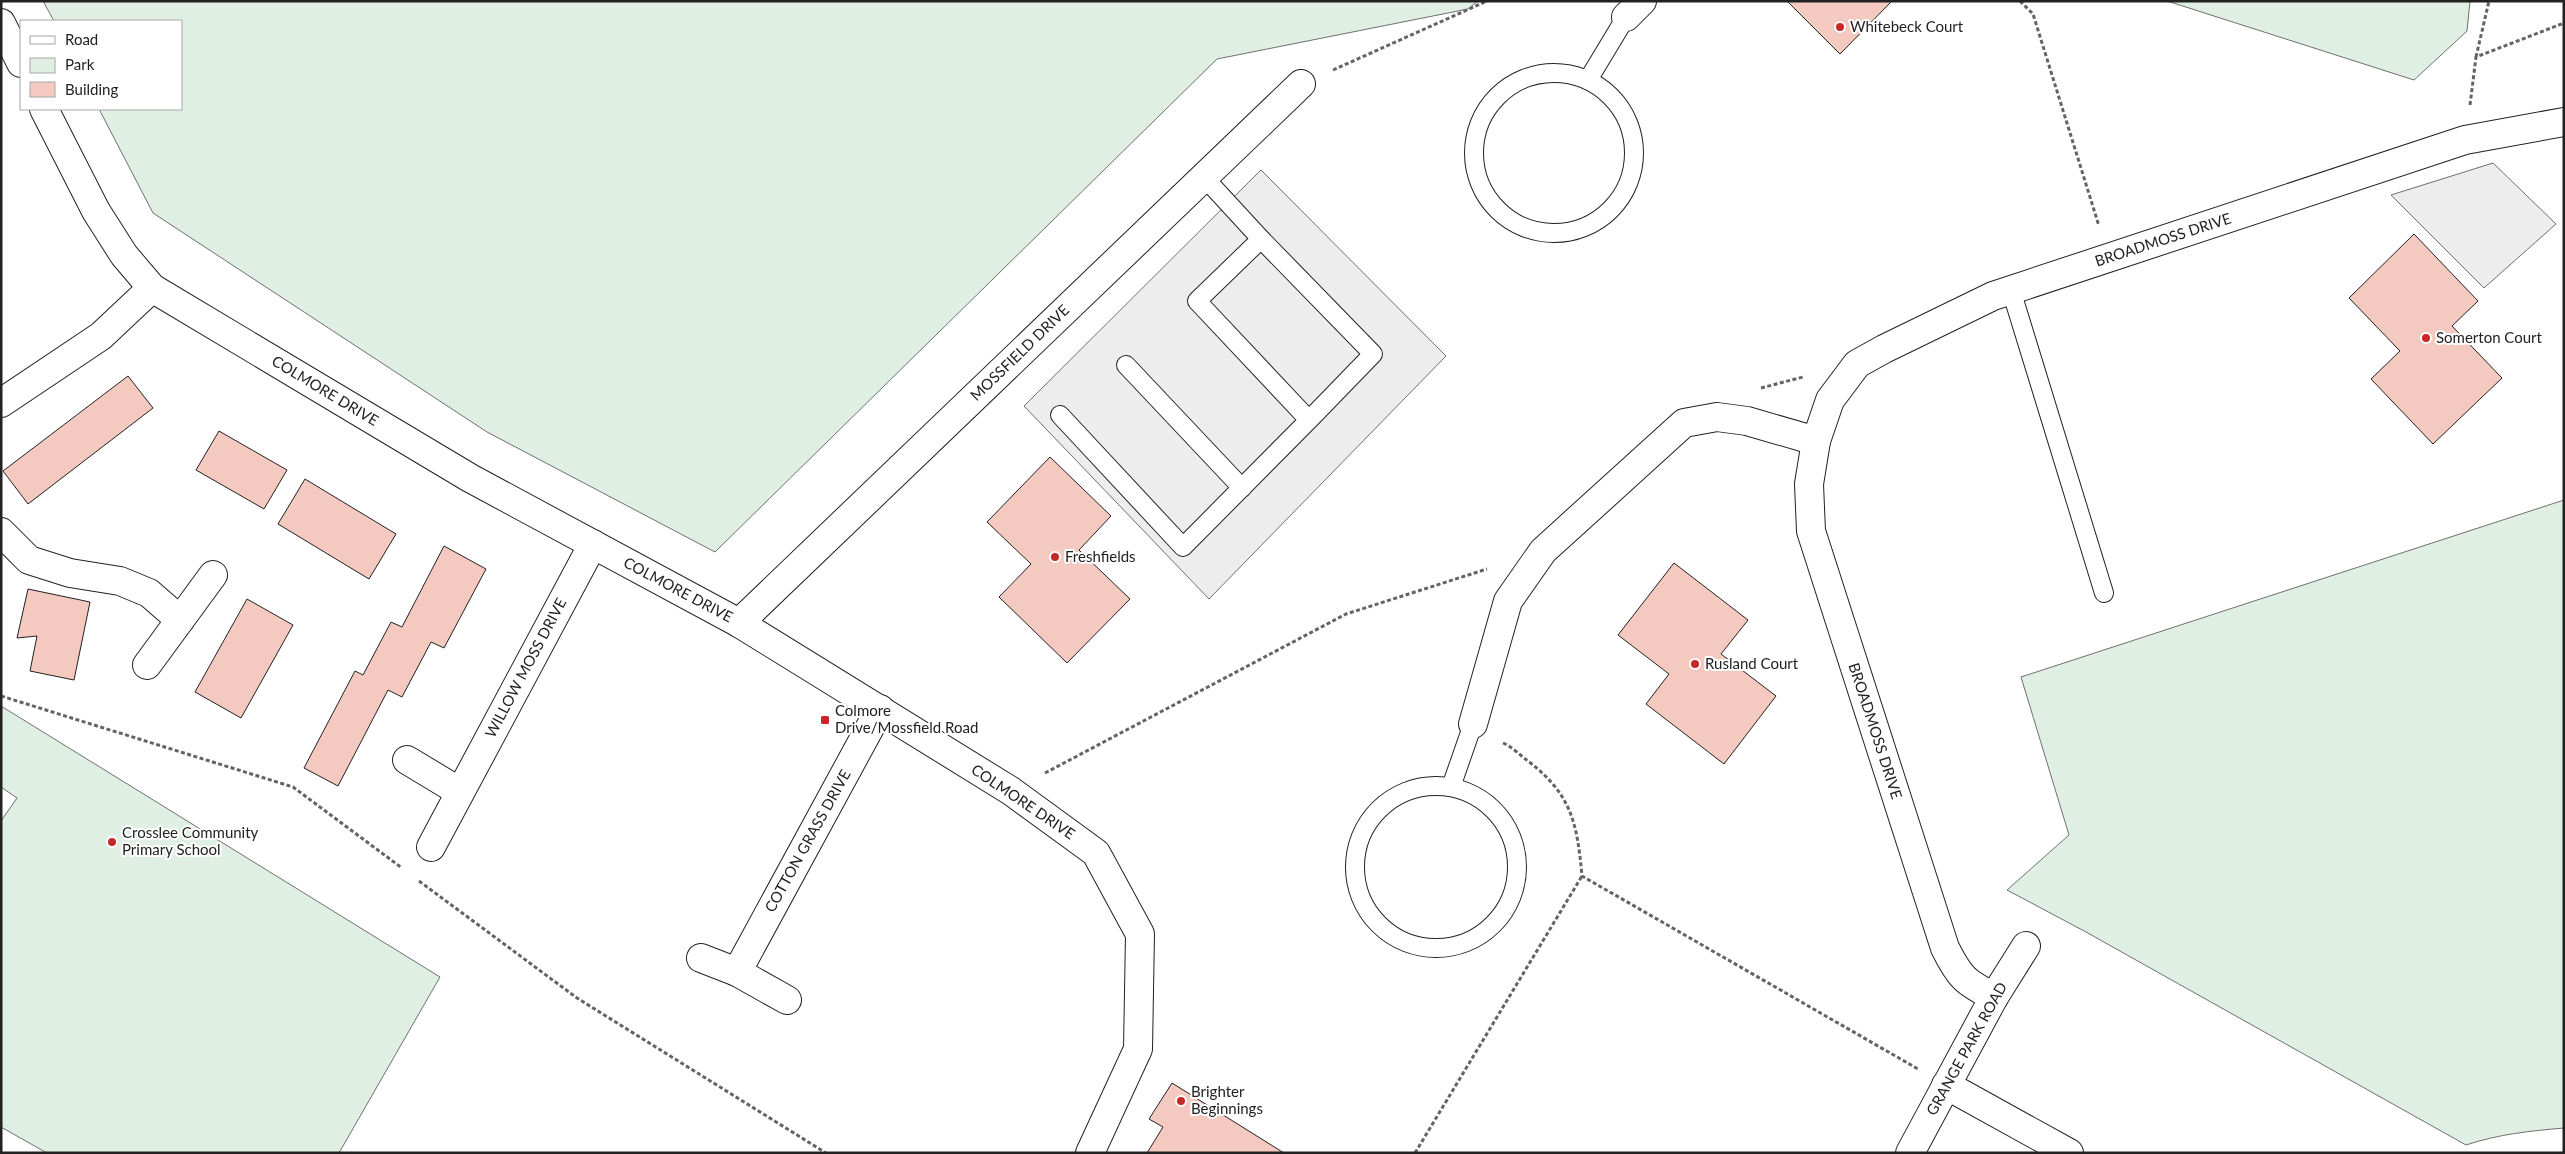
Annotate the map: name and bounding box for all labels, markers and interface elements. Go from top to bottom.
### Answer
place label: Whitebeck Court [1850,17,1964,35]
legend [20,20,182,110]
marker: Whitebeck Court [1834,21,1846,33]
text: Road [65,30,98,48]
text: Park [65,55,95,73]
text: Building [65,80,118,98]
street label: BROADMOSS DRIVE [2092,209,2233,270]
street label: MOSSFIELD DRIVE [966,301,1072,404]
place label: Somerton Court [2436,328,2543,346]
marker: Somerton Court [2420,332,2432,344]
street label: COLMORE DRIVE [269,351,382,429]
place label: Freshfields [1065,547,1136,565]
marker: Freshfields [1049,551,1061,563]
street label: COLMORE DRIVE [621,553,736,626]
street label: WILLOW MOSS DRIVE [481,595,570,740]
place label: Rusland Court [1705,654,1799,672]
marker: Rusland Court [1689,658,1701,670]
street label: BROADMOSS DRIVE [1845,660,1906,801]
place label: Colmore Drive/Mossfield Road [835,701,978,736]
marker: Colmore Drive/Mossfield Road [819,714,831,726]
street label: COLMORE DRIVE [968,760,1079,843]
street label: COTTON GRASS DRIVE [760,766,854,915]
place label: Crosslee Community Primary School [122,823,259,858]
marker: Crosslee Community Primary School [106,836,118,848]
street label: GRANGE PARK ROAD [1922,979,2010,1118]
place label: Brighter Beginnings [1191,1082,1263,1117]
marker: Brighter Beginnings [1175,1095,1187,1107]

